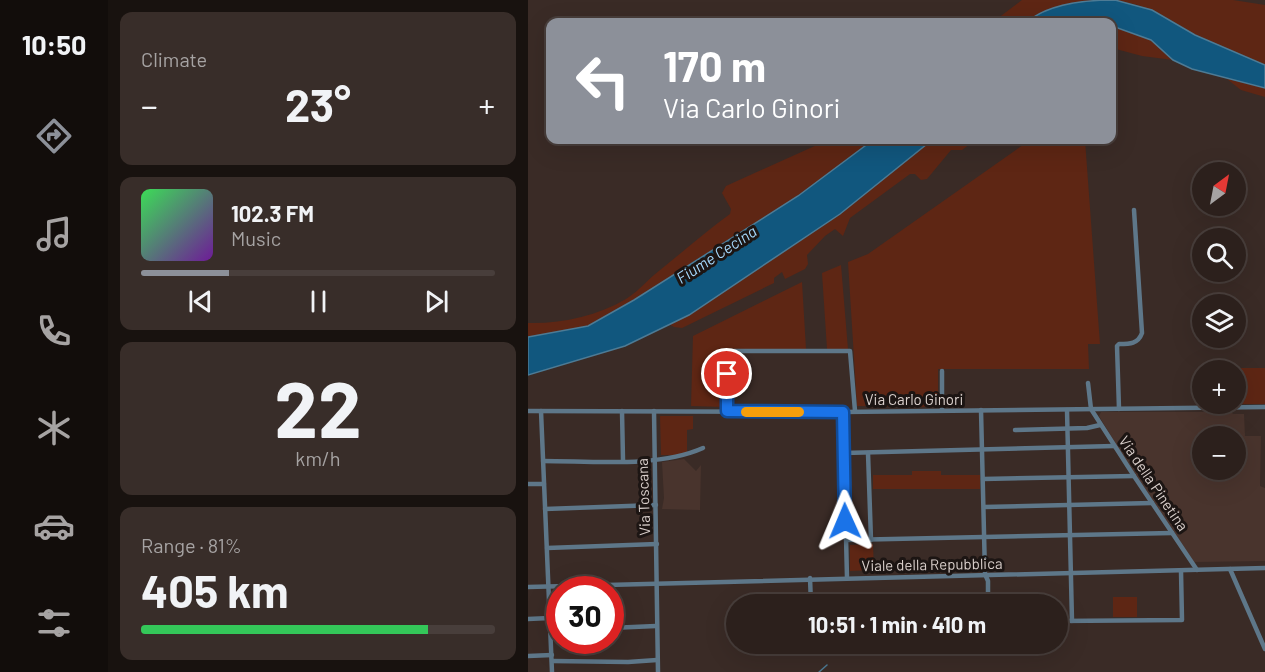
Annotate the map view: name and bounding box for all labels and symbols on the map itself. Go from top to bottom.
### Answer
north arrow [1192,162,1246,216]
water label: Fiume Cecina [672,221,760,287]
pin [701,348,752,399]
street label: Via Carlo Ginori [865,390,963,408]
street label: Via della Pinetina [1116,432,1192,534]
street label: Via Toscana [633,458,653,536]
position arrow [813,489,877,553]
street label: Viale della Repubblica [861,554,1003,574]
speed limit sign: 30 [546,576,624,654]

